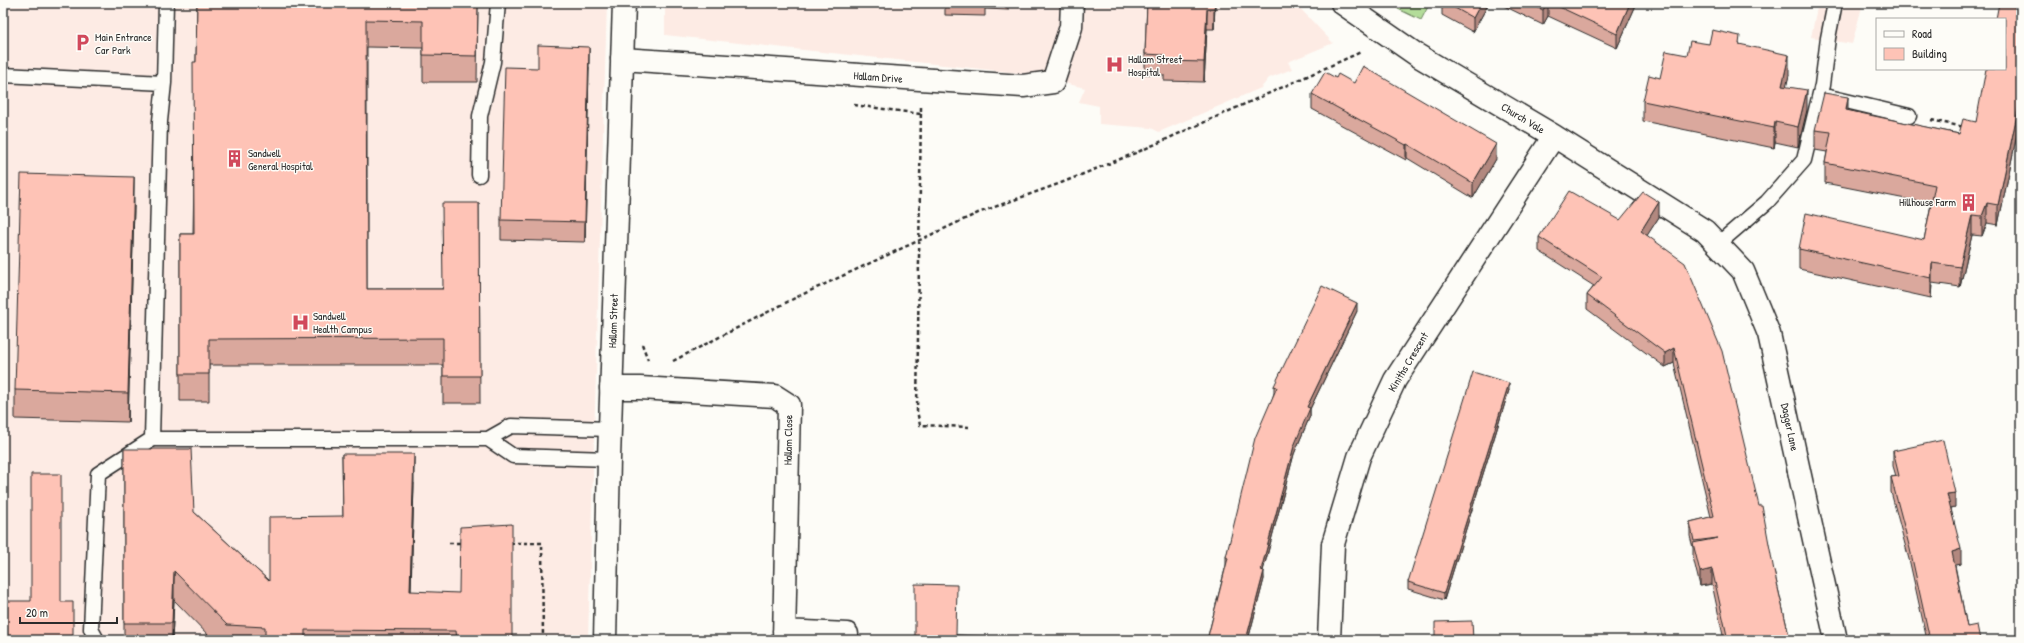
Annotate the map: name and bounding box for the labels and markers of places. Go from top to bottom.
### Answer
place label: Main Entrance Car Park [95,30,152,57]
parking icon: Main Entrance Car Park [72,33,92,53]
place label: Hallam Street Hospital [1128,52,1182,79]
hospital icon: Hallam Street Hospital [1105,55,1125,75]
place label: Sandwell General Hospital [248,146,313,173]
building icon: Sandwell General Hospital [225,149,245,169]
building icon: Hillhouse Farm [1959,192,1979,212]
place label: Hillhouse Farm [1899,195,1957,209]
place label: Sandwell Health Campus [313,309,372,336]
hospital icon: Sandwell Health Campus [290,312,310,332]

